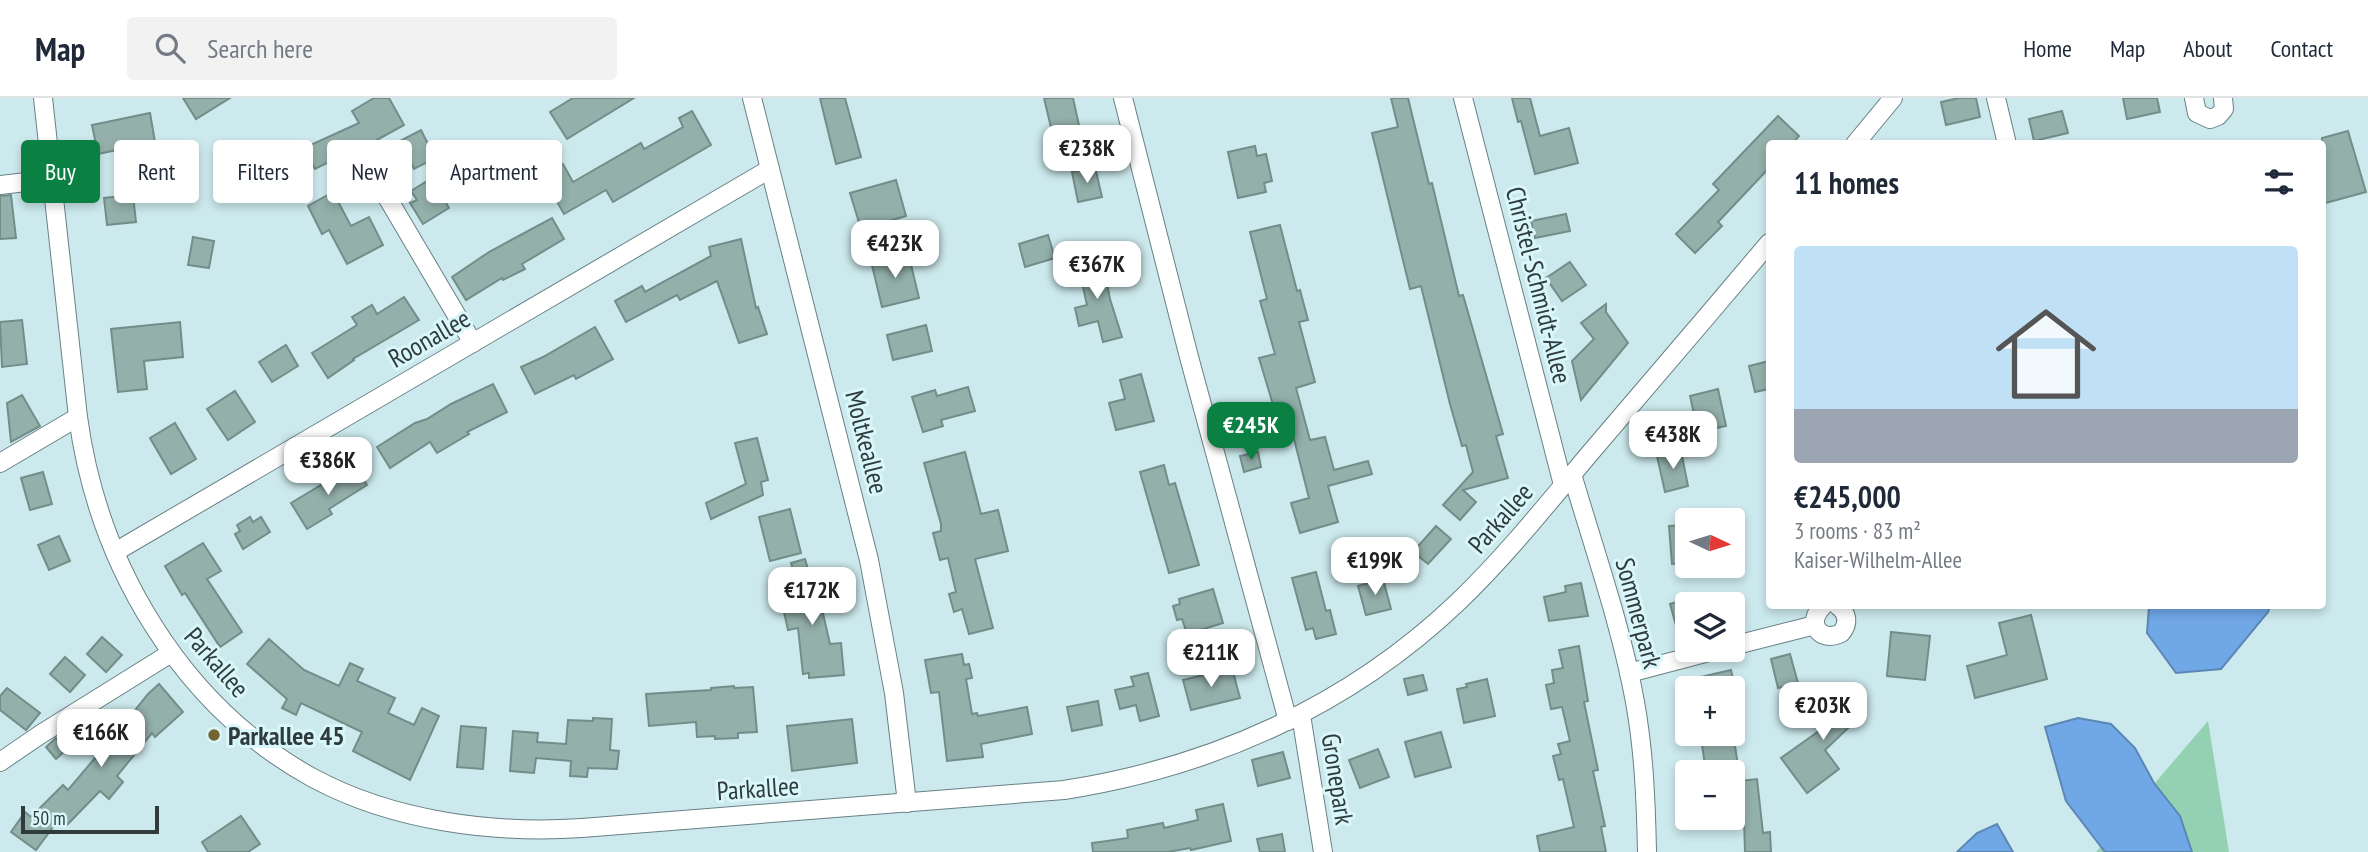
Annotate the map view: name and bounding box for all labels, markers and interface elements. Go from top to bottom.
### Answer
search box [127,17,617,80]
text: Map [35,27,85,70]
icon: search [151,29,189,67]
text: Search here [207,32,313,65]
text: Home [2023,33,2072,64]
text: Map [2110,33,2145,64]
text: About [2183,33,2232,64]
text: Contact [2270,33,2333,64]
pin: €238K [1038,126,1136,185]
text: €238K [1059,133,1115,162]
chip: Buy [21,140,100,203]
chip: Rent [114,140,199,203]
chip: Filters [213,140,313,203]
chip: New [327,140,412,203]
chip: Apartment [426,140,562,203]
text: 11 homes [1794,163,1899,202]
icon: filters [2260,163,2298,201]
street label: Christel-Schmidt-Allee [1499,183,1579,387]
pin: €423K [846,220,944,280]
text: €423K [867,228,923,257]
pin: €367K [1048,242,1146,301]
text: €367K [1069,249,1125,278]
icon: home [1983,291,2109,417]
street label: Roonallee [382,301,476,375]
street label: Moltkeallee [838,387,896,497]
pin: €245K [1202,402,1300,462]
text: €245K [1223,410,1279,439]
pin: €438K [1624,412,1722,471]
text: €438K [1645,419,1701,448]
pin: €386K [279,438,377,497]
text: €386K [300,445,356,474]
street label: Parkallee [1461,476,1539,560]
text: €245,000 [1794,477,1901,516]
north arrow [1675,508,1745,578]
map controls [1675,508,1745,830]
text: 3 rooms · 83 m² [1794,516,1921,545]
pin: €199K [1326,538,1424,597]
text: €199K [1347,545,1403,574]
text: Kaiser-Wilhelm-Allee [1794,545,1962,574]
street label: Sommerpark [1608,554,1670,672]
pin: €172K [763,568,861,627]
text: €172K [784,575,840,604]
button: layers [1675,592,1745,662]
street label: Parkallee [178,620,256,704]
pin: €211K [1162,630,1260,689]
text: €211K [1183,637,1239,666]
button: + [1675,676,1745,746]
pin: €203K [1774,682,1872,742]
text: €203K [1795,690,1851,719]
pin: €166K [52,710,150,769]
text: €166K [73,717,129,746]
place label: Parkallee 45 [228,719,345,752]
marker: Parkallee 45 [206,727,222,743]
street label: Gronepark [1314,731,1362,827]
button: − [1675,760,1745,830]
street label: Parkallee [716,769,800,807]
scale bar [21,803,159,835]
text: 50 m [32,806,66,830]

